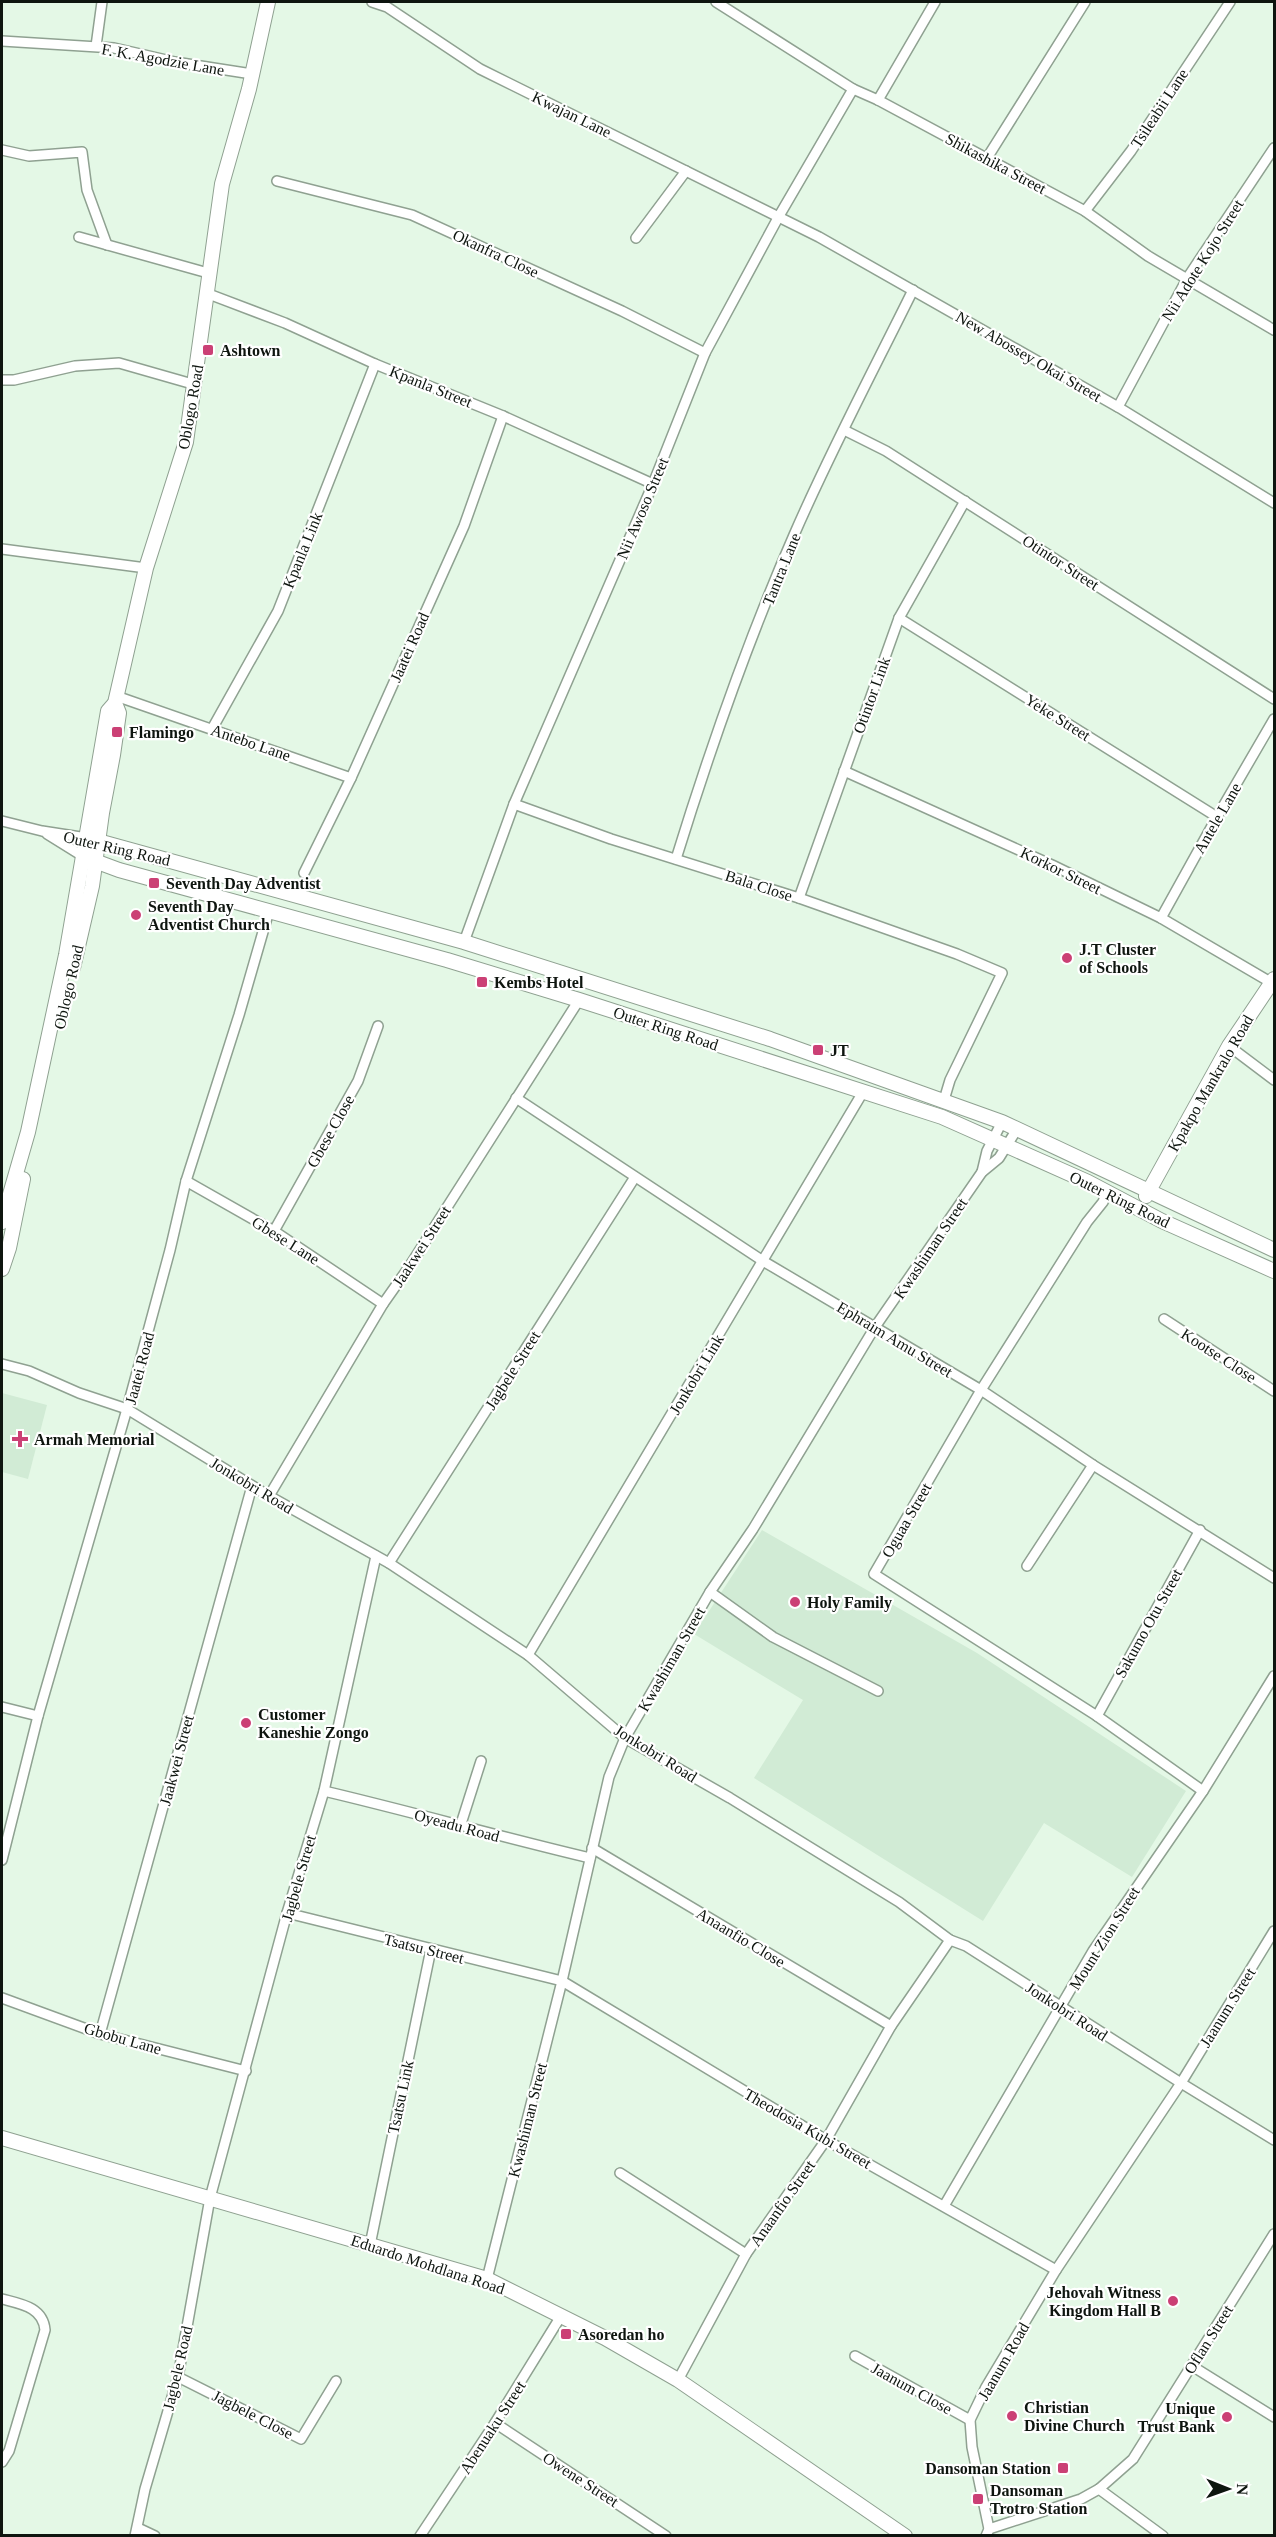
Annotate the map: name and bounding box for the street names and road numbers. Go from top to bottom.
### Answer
street label: F. K. Agodzie Lane [100,40,226,80]
street label: Tsileabii Lane [1128,66,1191,151]
street label: Kwajan Lane [529,88,614,142]
street label: Shikashika Street [943,130,1049,197]
street label: Nii Adote Kojo Street [1158,196,1248,325]
street label: Okanfra Close [450,226,541,281]
street label: New Abossey Okai Street [953,308,1105,406]
street label: Kpanla Street [387,362,475,412]
street label: Oblogo Road [175,363,207,451]
street label: Nii Awoso Street [613,454,672,562]
street label: Kpanla Link [280,510,326,591]
street label: Tantra Lane [759,530,804,608]
street label: Otintor Street [1019,531,1103,594]
street label: Jaatei Road [387,610,432,685]
street label: Otintor Link [850,654,893,736]
street label: Yeke Street [1022,691,1094,744]
street label: Antebo Lane [209,721,293,764]
street label: Antele Lane [1190,780,1244,857]
street label: Outer Ring Road [61,828,172,870]
street label: Korkor Street [1018,844,1104,898]
street label: Bala Close [723,867,795,904]
street label: Oblogo Road [51,943,87,1031]
street label: Outer Ring Road [611,1003,720,1054]
street label: Kpakpo Mankralo Road [1164,1012,1257,1155]
street label: Gbese Close [304,1092,357,1171]
street label: Outer Ring Road [1066,1168,1173,1232]
street label: Kwashiman Street [890,1194,971,1302]
street label: Jaakwei Street [389,1202,454,1290]
street label: Gbese Lane [249,1213,322,1268]
street label: Ephraim Amu Street [833,1298,956,1382]
street label: Kootse Close [1178,1325,1259,1386]
street label: Jagbele Street [482,1327,544,1413]
street label: Jaatei Road [122,1330,157,1406]
street label: Jonkobri Link [666,1331,727,1417]
street label: Jonkobri Road [207,1454,296,1517]
street label: Oguaa Street [878,1480,936,1561]
street label: Sakumo Otu Street [1111,1565,1186,1681]
street label: Kwashiman Street [635,1604,709,1714]
street label: Jaakwei Street [156,1713,197,1807]
street label: Jonkobri Road [611,1721,700,1785]
street label: Oyeadu Road [412,1806,501,1846]
street label: Jagbele Street [278,1832,320,1924]
street label: Mount Zion Street [1066,1883,1143,1993]
street label: Anaanfio Close [694,1904,788,1970]
street label: Tsatsu Street [382,1930,466,1967]
street label: Jaanum Street [1196,1964,1259,2050]
street label: Jonkobri Road [1023,1979,1111,2044]
street label: Gbobu Lane [82,2019,163,2058]
street label: Tsatsu Link [384,2059,417,2135]
street label: Kwashiman Street [505,2060,550,2179]
street label: Theodosia Kubi Street [741,2085,875,2172]
street label: Anaanfio Street [747,2157,819,2249]
street label: Eduardo Mohdlana Road [349,2232,507,2297]
street label: Oflan Street [1181,2301,1237,2377]
street label: Jaanum Road [974,2319,1032,2403]
street label: Jagbele Road [160,2324,196,2412]
street label: Jaanum Close [869,2359,955,2418]
street label: Abenuaku Street [456,2377,529,2477]
street label: Jagbele Close [209,2387,296,2443]
street label: Owene Street [540,2449,622,2510]

